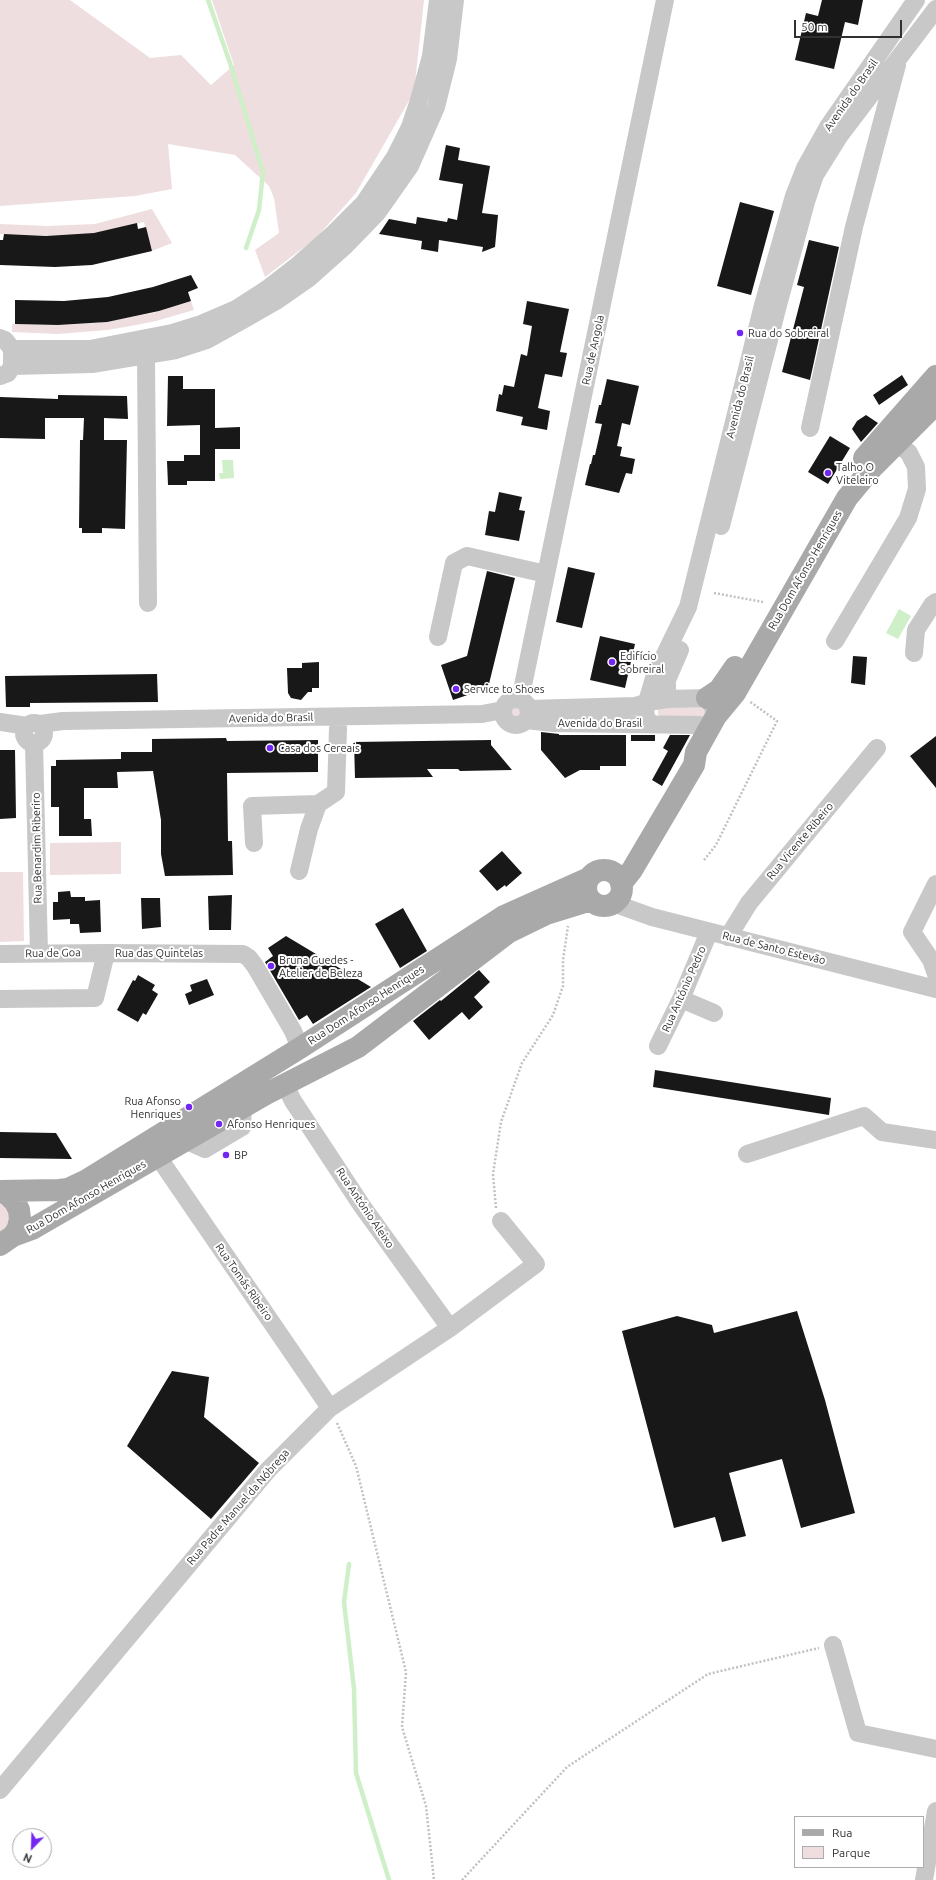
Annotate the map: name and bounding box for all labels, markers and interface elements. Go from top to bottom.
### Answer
scale bar [796,12,904,38]
text: 50 m [801,20,828,33]
street label: Avenida do Brasil [821,57,881,133]
street label: Rua de Angola [579,314,607,386]
place label: Rua do Sobreiral [748,326,829,340]
marker: Rua do Sobreiral [735,328,745,338]
street label: Avenida do Brasil [723,354,757,440]
place label: Talho O Viteleiro [836,460,879,486]
marker: Talho O Viteleiro [823,468,833,478]
street label: Rua Dom Afonso Henriques [765,508,845,632]
place label: Edifício Sobreiral [620,649,664,675]
marker: Edifício Sobreiral [607,657,617,667]
place label: Service to Shoes [464,682,545,696]
marker: Service to Shoes [451,684,461,694]
street label: Avenida do Brasil [229,711,313,725]
street label: Avenida do Brasil [558,716,642,730]
place label: Casa dos Cereais [278,741,360,755]
marker: Casa dos Cereais [265,743,275,753]
street label: Rua Benardim Riberiro [29,792,45,904]
street label: Rua Vicente Ribeiro [764,800,836,882]
street label: Rua de Santo Estevão [721,929,827,967]
street label: Rua António Pedro [659,944,709,1034]
street label: Rua de Goa [25,946,81,960]
street label: Rua das Quintelas [115,946,203,960]
place label: Bruna Guedes - Atelier de Beleza [279,953,363,979]
marker: Bruna Guedes - Atelier de Beleza [266,961,276,971]
street label: Rua Dom Afonso Henriques [305,963,427,1047]
place label: Rua Afonso Henriques [124,1094,181,1120]
marker: Rua Afonso Henriques [184,1102,194,1112]
place label: Afonso Henriques [227,1117,315,1131]
marker: Afonso Henriques [214,1119,224,1129]
place label: BP [234,1148,248,1162]
marker: BP [221,1150,231,1160]
street label: Rua Dom Afonso Henriques [24,1157,148,1237]
street label: Rua António Aleixo [333,1165,397,1251]
street label: Rua Tomás Ribeiro [212,1241,276,1323]
street label: Rua Padre Manuel da Nóbrega [184,1446,292,1568]
legend [794,1816,924,1868]
text: Rua [832,1826,853,1839]
north arrow [12,1828,52,1868]
text: Parque [832,1846,870,1859]
text: N [22,1851,34,1865]

